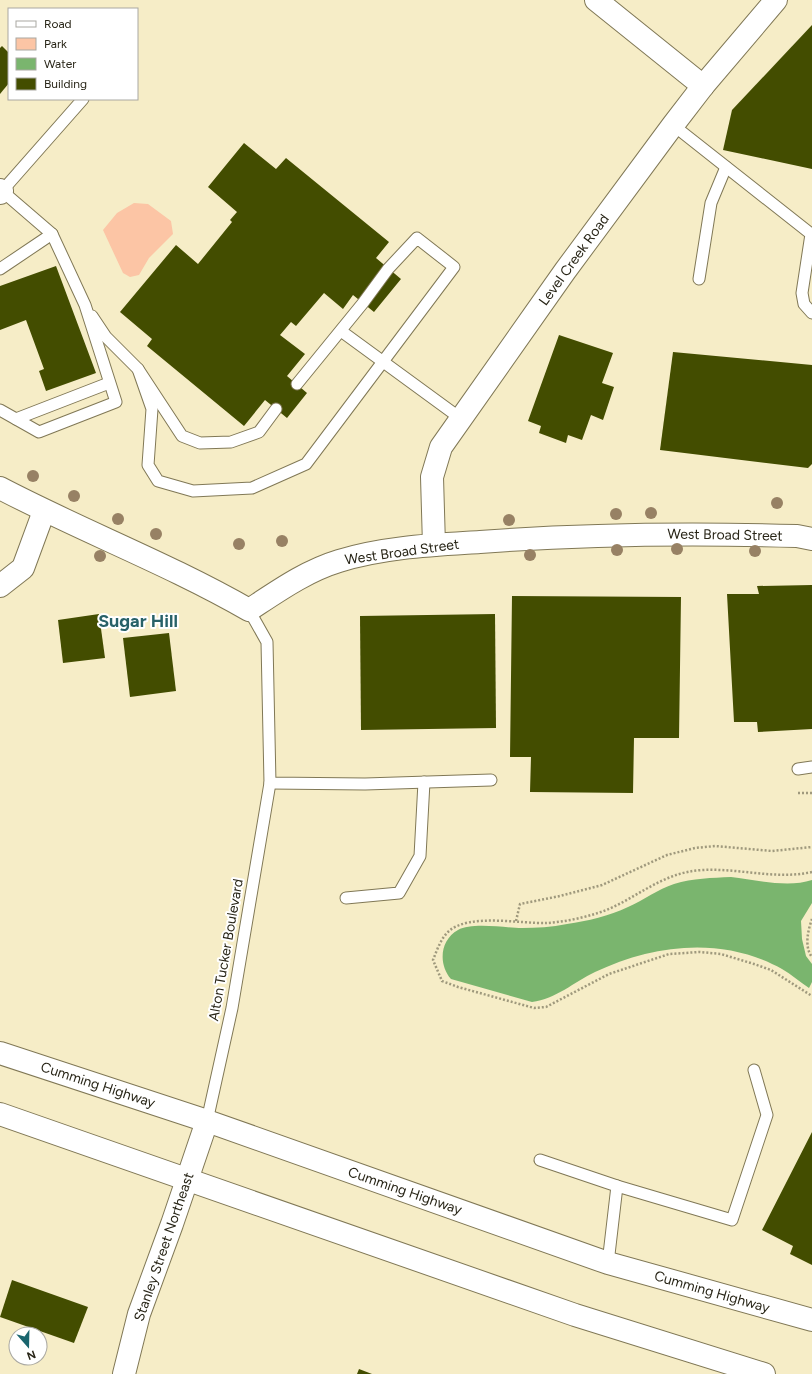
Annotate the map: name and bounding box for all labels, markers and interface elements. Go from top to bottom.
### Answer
legend [8,8,138,100]
text: Road [44,17,72,31]
text: Park [44,37,67,51]
text: Water [44,57,76,71]
text: Building [44,77,87,91]
street label: Level Creek Road [535,211,613,309]
street label: West Broad Street [667,525,783,545]
street label: West Broad Street [344,536,460,568]
district label: Sugar Hill [98,610,178,632]
street label: Alton Tucker Boulevard [205,877,247,1023]
street label: Cumming Highway [39,1058,158,1112]
street label: Cumming Highway [346,1164,465,1219]
street label: Stanley Street Northeast [131,1170,197,1324]
street label: Cumming Highway [652,1267,772,1317]
north arrow [8,1326,48,1366]
text: N [25,1347,37,1362]

